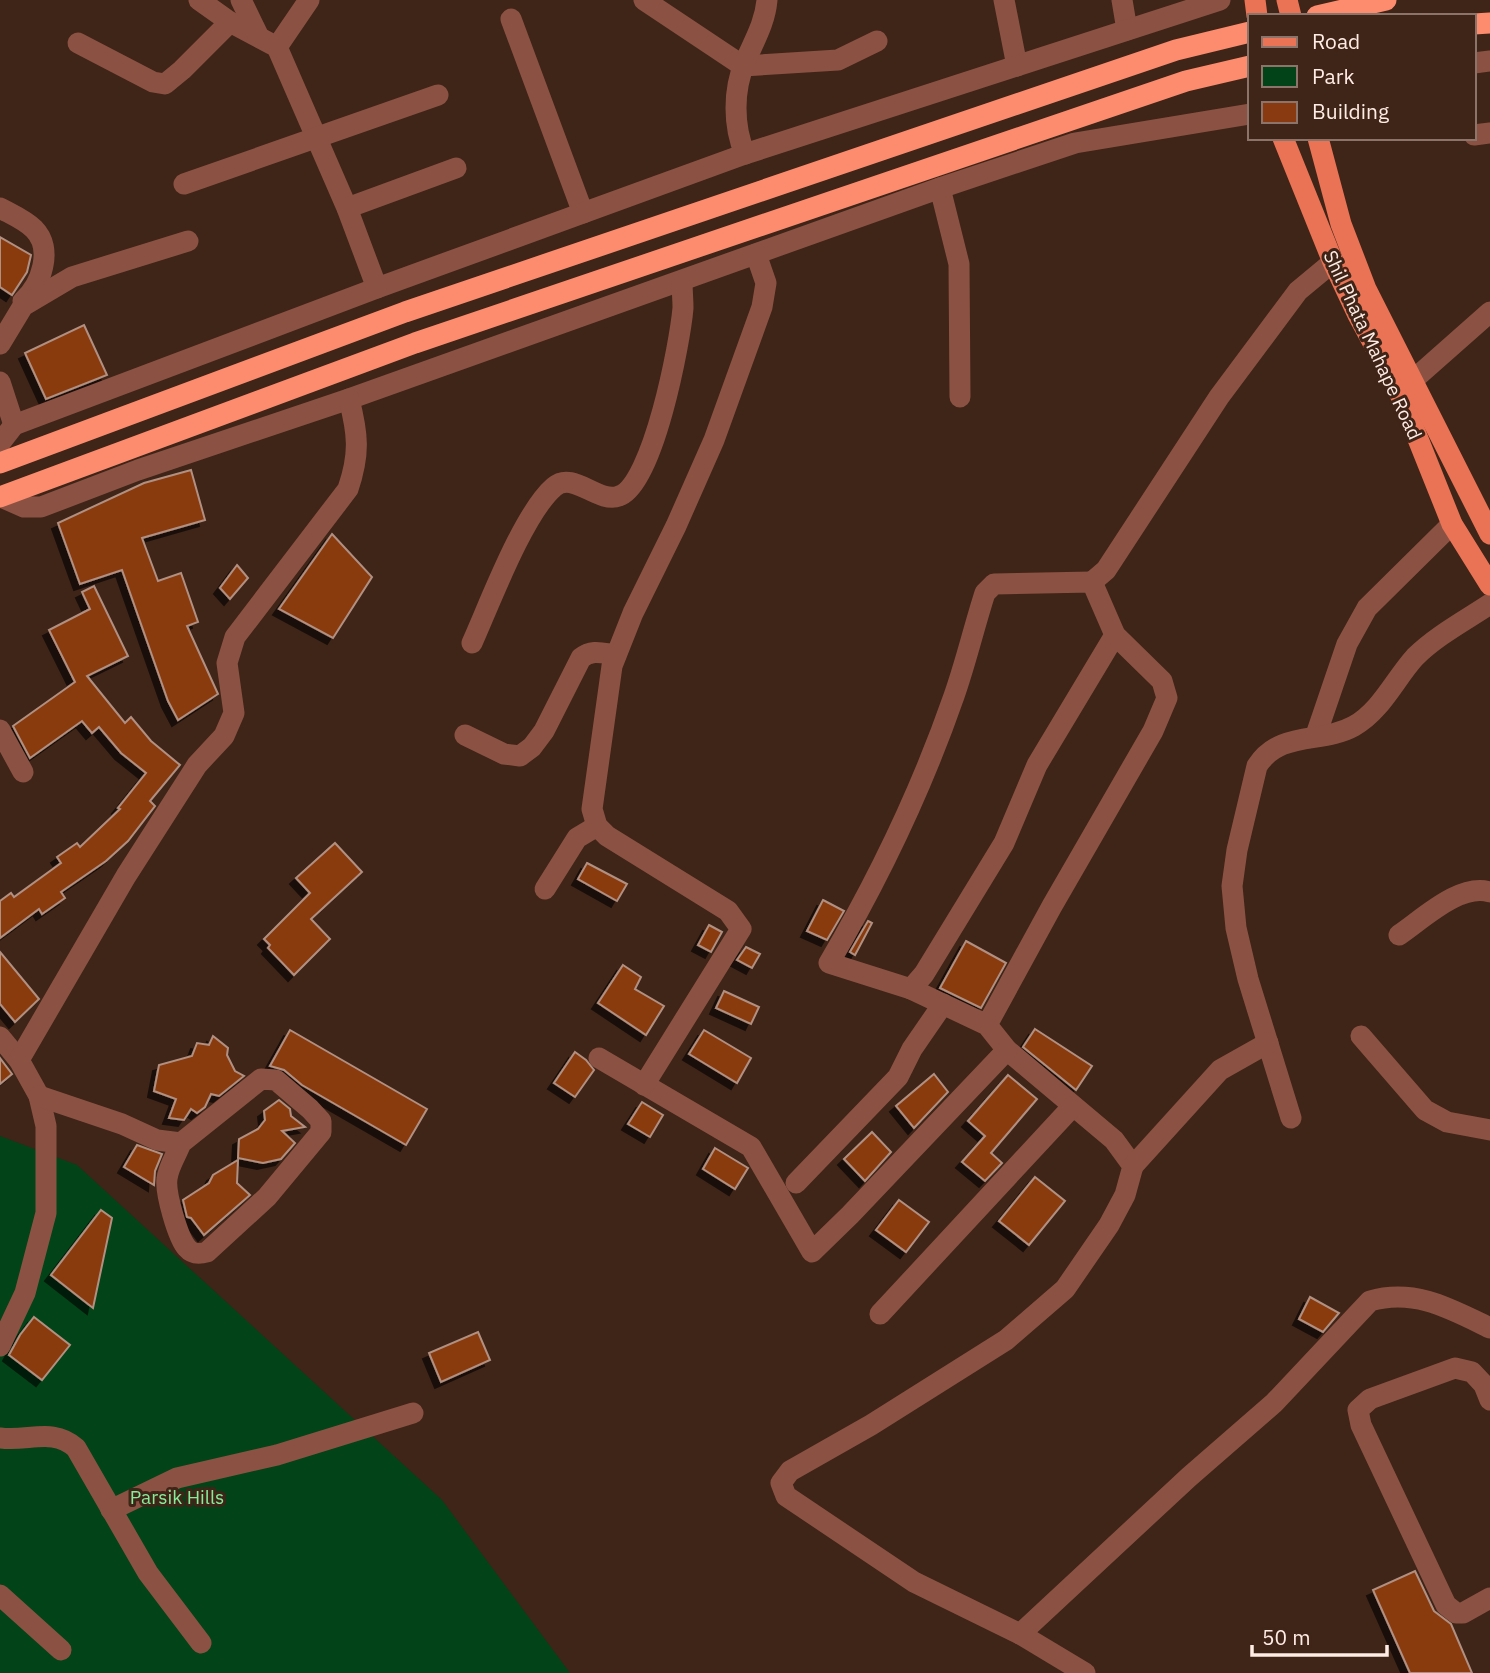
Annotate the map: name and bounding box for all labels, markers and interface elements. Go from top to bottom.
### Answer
legend [1248,14,1476,140]
text: Road [1312,27,1360,55]
text: Park [1312,62,1355,90]
text: Building [1312,97,1389,125]
street label: Shil Phata Mahape Road [1319,247,1427,443]
park label: Parsik Hills [130,1485,224,1509]
scale bar [1252,1614,1387,1658]
text: 50 m [1262,1623,1311,1651]

